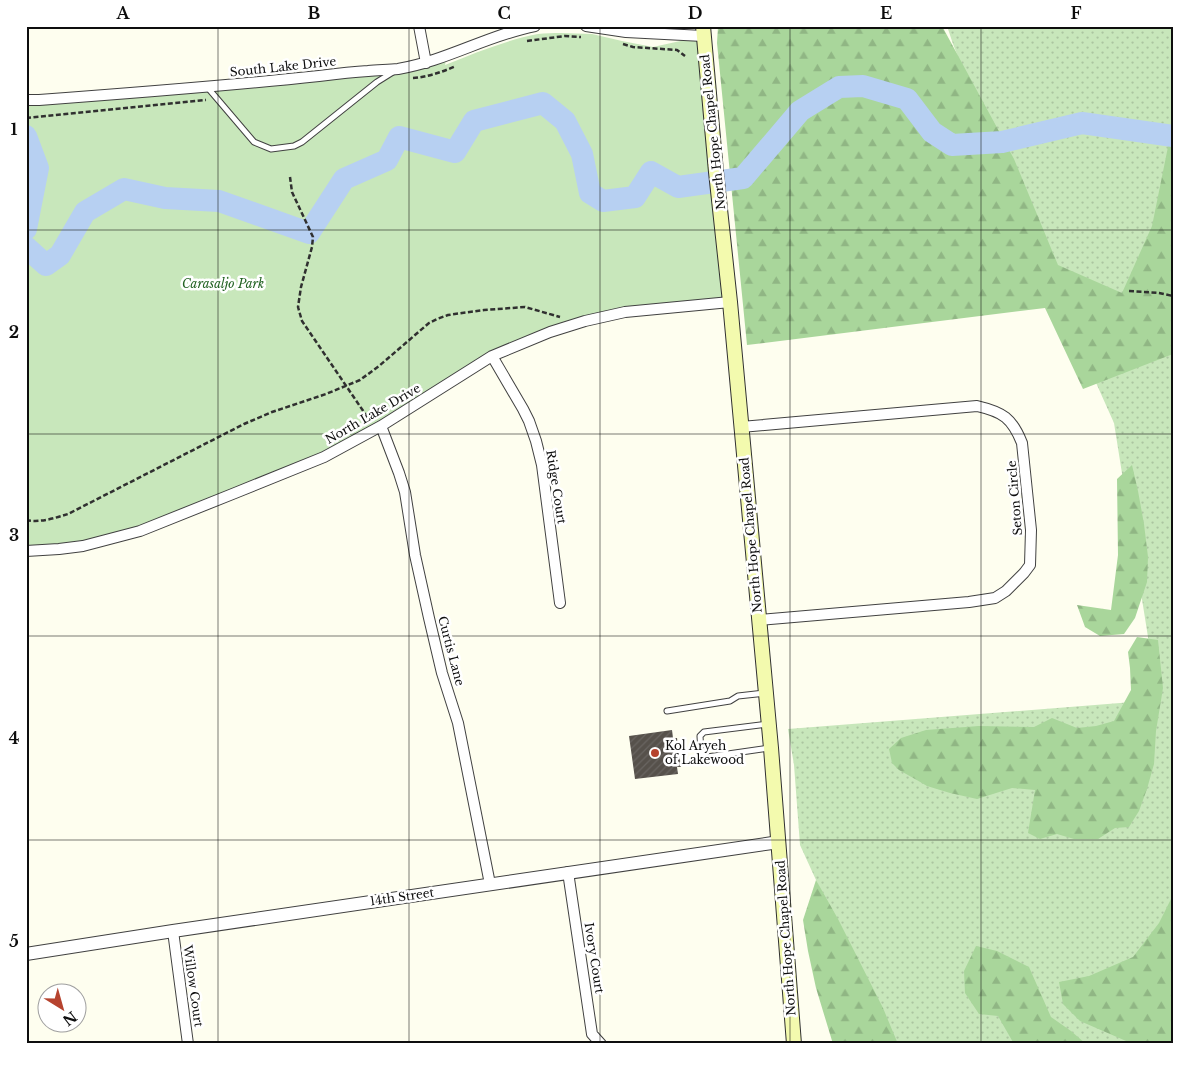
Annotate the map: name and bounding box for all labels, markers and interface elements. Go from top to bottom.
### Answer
text: A [116,3,131,23]
text: B [308,3,321,23]
text: C [497,3,511,23]
text: D [688,3,702,23]
text: E [880,3,892,23]
text: F [1070,3,1082,23]
street label: South Lake Drive [229,53,337,80]
street label: North Hope Chapel Road [697,54,728,211]
text: 1 [11,119,18,139]
park label: Carasaljo Park [182,276,264,291]
text: 2 [9,322,19,342]
street label: North Lake Drive [323,380,423,447]
street label: Ridge Court [543,449,570,526]
street label: North Hope Chapel Road [736,457,765,613]
street label: Seton Circle [1004,460,1025,536]
text: 3 [9,525,19,545]
street label: Curtis Lane [435,614,468,687]
text: 4 [9,728,19,748]
place label: Kol Aryeh of Lakewood [665,738,744,767]
marker: Kol Aryeh of Lakewood [649,747,661,759]
street label: North Hope Chapel Road [773,860,798,1016]
street label: 14th Street [369,885,435,908]
street label: Ivory Court [581,921,608,995]
text: 5 [9,931,19,951]
street label: Willow Court [180,943,207,1028]
north arrow [38,982,88,1032]
text: N [59,1007,80,1030]

